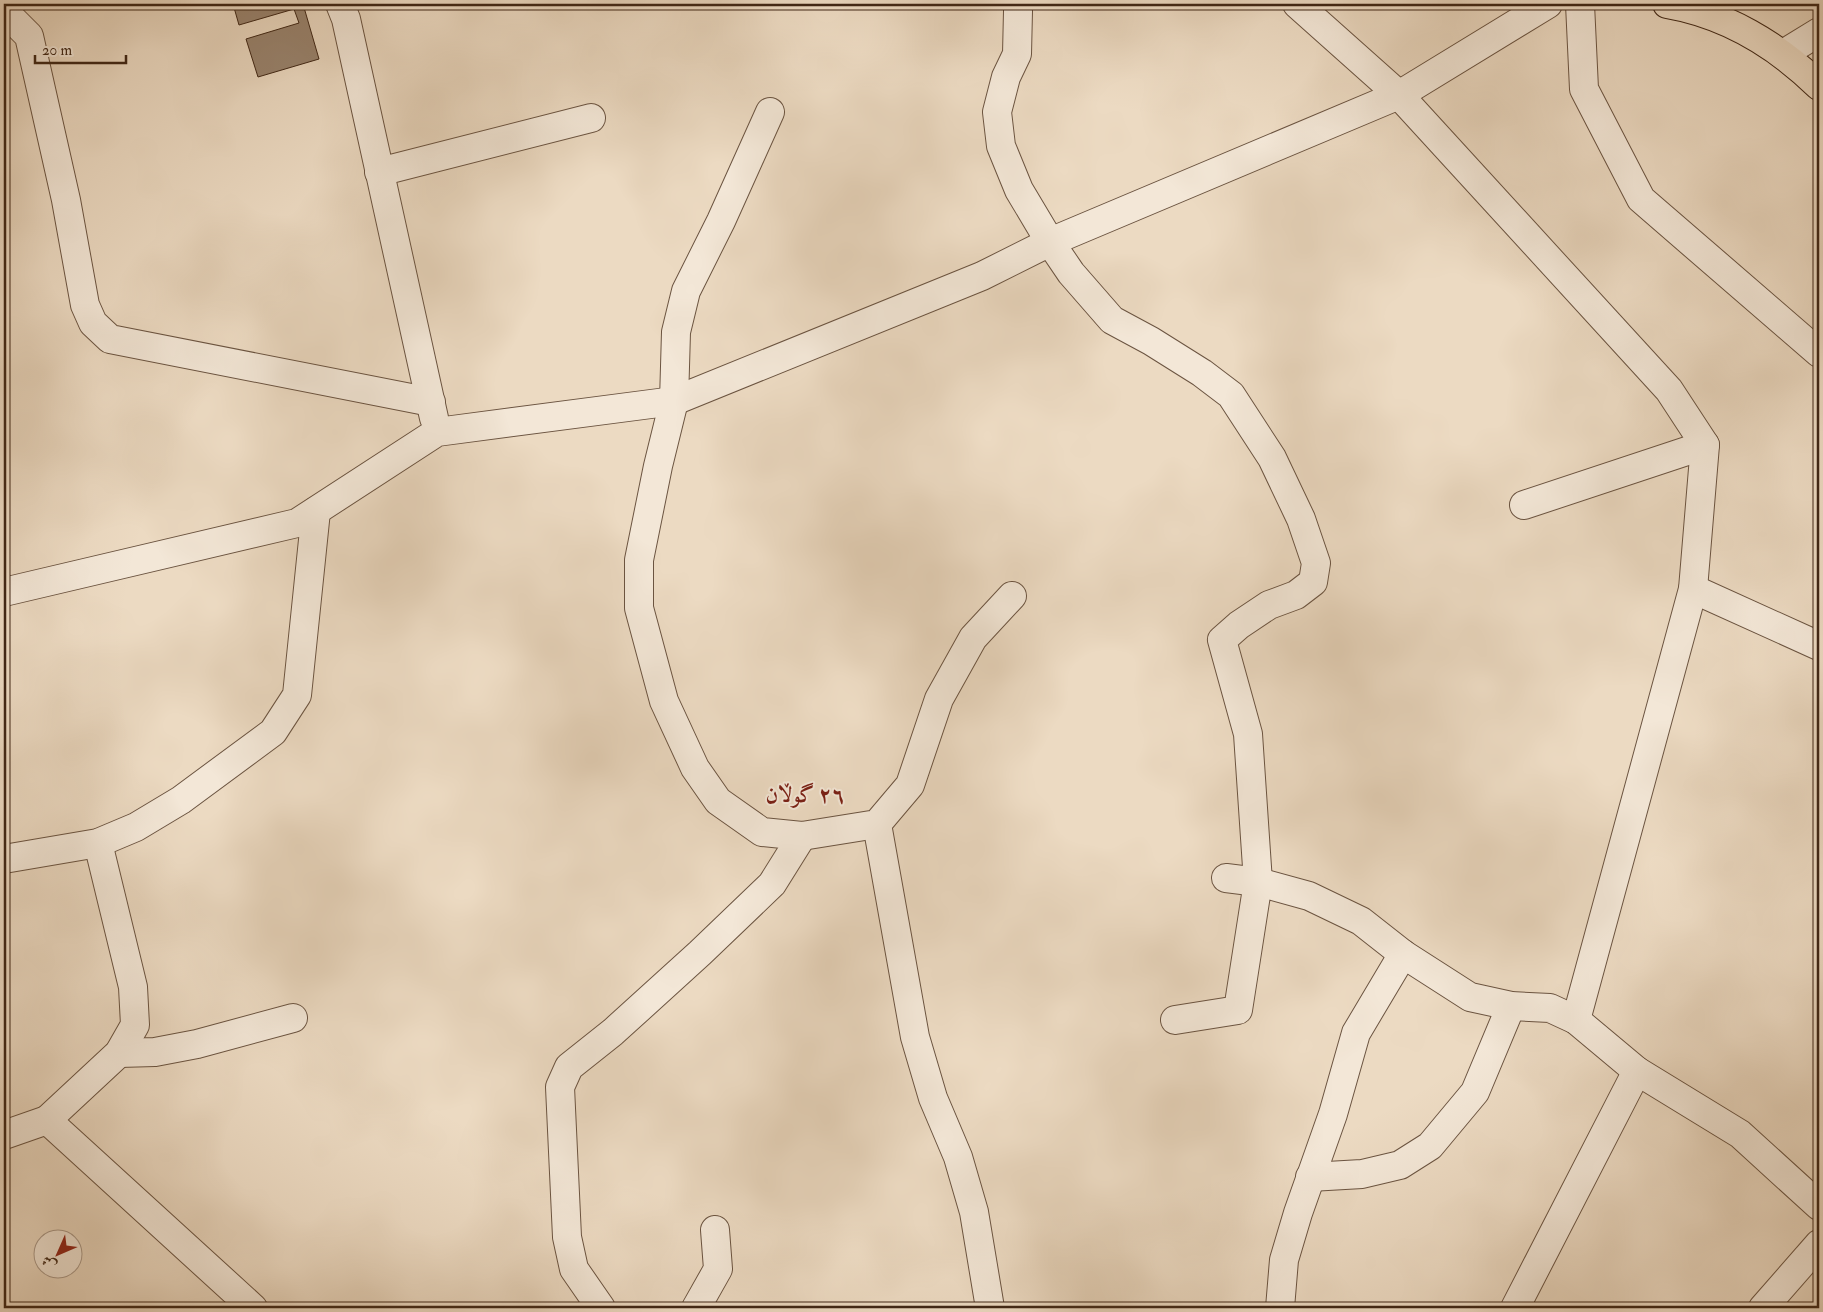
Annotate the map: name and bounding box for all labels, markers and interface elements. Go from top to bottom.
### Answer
scale bar [35,32,126,64]
text: 20 m [42,41,72,60]
district label: ٢٦ گوڵان [765,781,845,809]
north arrow [32,1230,82,1280]
text: ش [38,1252,60,1274]

